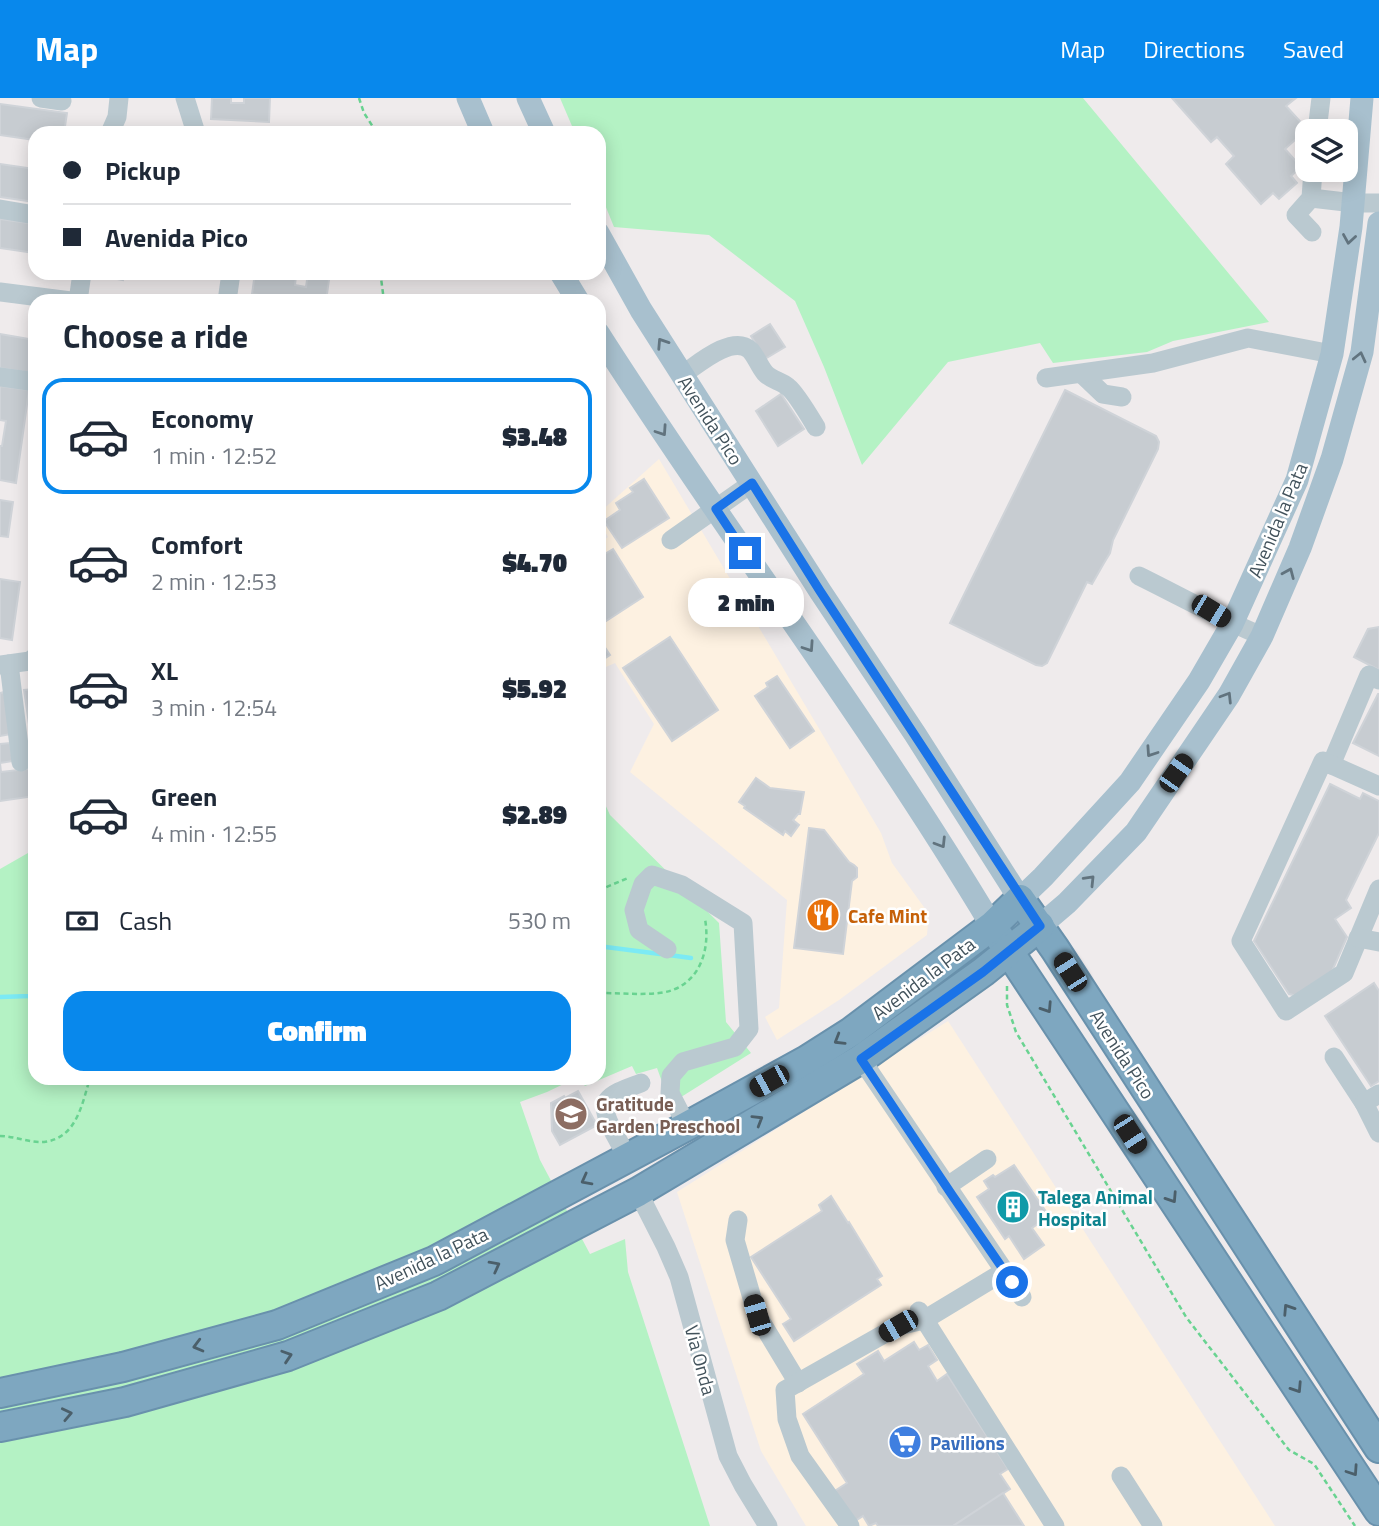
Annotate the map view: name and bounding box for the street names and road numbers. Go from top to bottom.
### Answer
street label: Avenida Pico [671,370,751,470]
street label: Avenida la Pata [1240,457,1314,582]
street label: Avenida la Pata [865,929,981,1026]
street label: Avenida Pico [1083,1004,1163,1104]
street label: Avenida la Pata [369,1219,493,1297]
street label: Via Onda [678,1322,724,1399]

